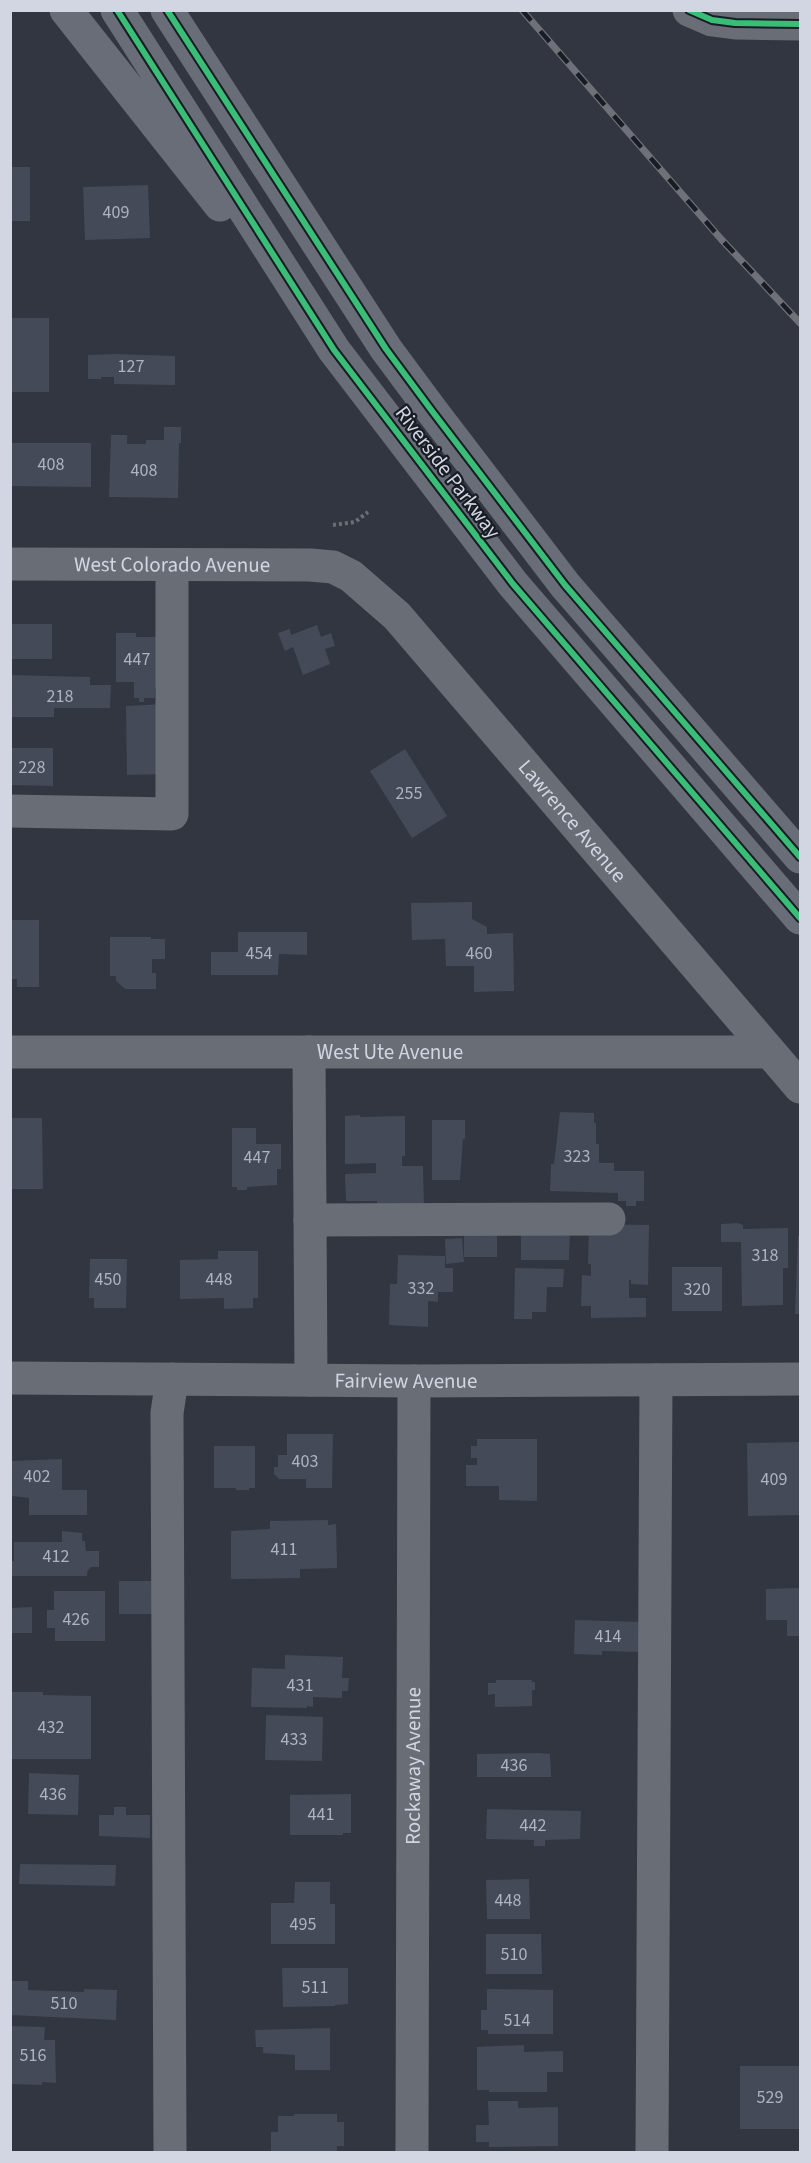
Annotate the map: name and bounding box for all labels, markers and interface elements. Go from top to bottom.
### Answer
house number: 409 [103,200,129,225]
house number: 127 [118,354,144,379]
street label: Riverside Parkway [388,399,508,545]
house number: 408 [38,452,64,477]
house number: 408 [131,458,157,483]
street label: West Colorado Avenue [74,549,270,580]
house number: 447 [124,647,150,672]
house number: 218 [47,684,73,709]
street label: Lawrence Avenue [511,753,634,889]
house number: 228 [19,755,45,780]
house number: 255 [396,781,422,806]
house number: 454 [246,941,272,966]
house number: 460 [466,941,492,966]
street label: West Ute Avenue [317,1037,463,1067]
house number: 323 [564,1144,590,1169]
house number: 447 [244,1145,270,1170]
house number: 318 [752,1243,778,1268]
house number: 450 [95,1267,121,1292]
house number: 448 [206,1267,232,1292]
house number: 332 [408,1276,434,1301]
house number: 320 [684,1277,710,1302]
street label: Fairview Avenue [334,1365,477,1396]
house number: 403 [292,1449,318,1474]
house number: 402 [24,1464,50,1489]
house number: 409 [761,1467,787,1492]
house number: 411 [271,1537,297,1562]
house number: 412 [43,1544,69,1569]
house number: 426 [63,1607,89,1632]
house number: 414 [595,1624,621,1649]
house number: 431 [287,1673,313,1698]
street label: Rockaway Avenue [398,1687,428,1845]
house number: 432 [38,1715,64,1740]
house number: 433 [281,1727,307,1752]
house number: 436 [501,1753,527,1778]
house number: 436 [40,1782,66,1807]
house number: 441 [308,1802,334,1827]
house number: 442 [520,1813,546,1838]
house number: 448 [495,1888,521,1913]
house number: 495 [290,1912,316,1937]
house number: 510 [501,1942,527,1967]
house number: 511 [302,1975,328,2000]
house number: 510 [51,1991,77,2016]
house number: 514 [504,2008,530,2033]
house number: 516 [20,2043,46,2068]
house number: 529 [757,2085,783,2110]

